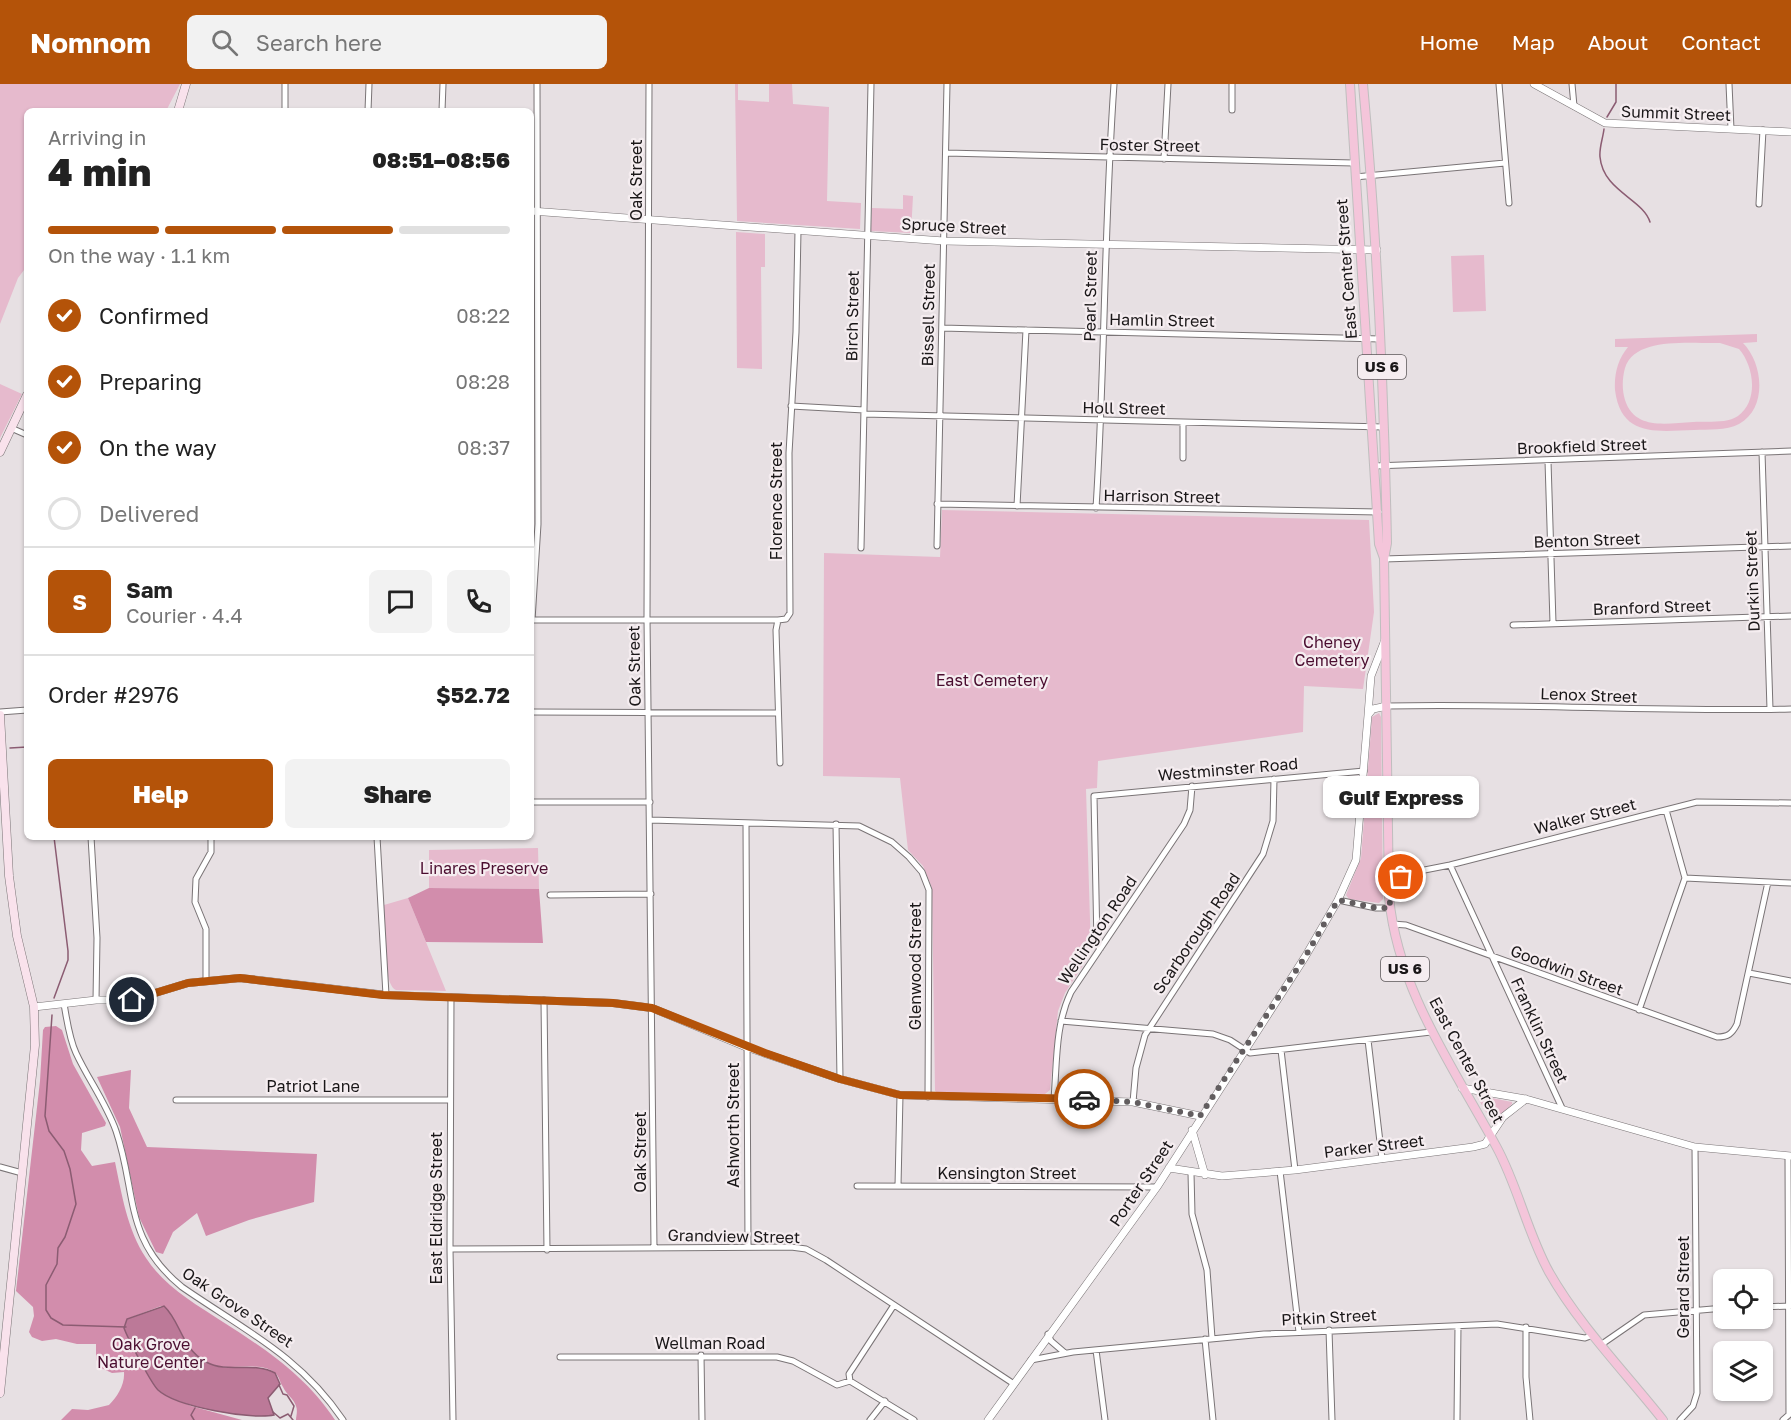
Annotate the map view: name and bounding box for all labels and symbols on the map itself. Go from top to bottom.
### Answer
street label: Summit Street [1621,101,1731,125]
street label: Foster Street [1099,134,1201,156]
street label: Oak Street [626,139,646,221]
street label: East Center Street [1331,198,1361,340]
street label: Spruce Street [901,213,1007,239]
street label: Pearl Street [1079,250,1101,342]
street label: Bissell Street [917,263,939,367]
street label: Birch Street [841,270,863,362]
street label: Hamlin Street [1109,309,1215,331]
road number: US 6 [1358,355,1406,379]
street label: Holl Street [1082,397,1166,419]
street label: Brookfield Street [1516,434,1648,458]
street label: Florence Street [766,442,786,560]
street label: Harrison Street [1103,485,1221,507]
street label: Benton Street [1533,528,1641,552]
street label: Durkin Street [1740,530,1764,632]
street label: Branford Street [1593,595,1711,619]
street label: Oak Street [623,625,645,707]
park label: Cheney Cemetery [1295,632,1370,670]
park label: East Cemetery [936,670,1048,690]
street label: Lenox Street [1540,683,1638,707]
street label: Westminster Road [1157,753,1299,785]
callout: Gulf Express [1323,775,1479,817]
street label: Walker Street [1532,794,1638,838]
pin [1375,851,1426,902]
park label: Linares Preserve [420,858,548,878]
street label: Scarborough Road [1148,869,1244,997]
street label: Wellington Road [1053,872,1141,988]
street label: Glenwood Street [905,902,925,1030]
street label: Goodwin Street [1508,940,1626,1000]
road number: US 6 [1381,957,1429,981]
pin [106,974,157,1025]
street label: Franklin Street [1507,974,1573,1086]
street label: East Center Street [1425,993,1509,1127]
street label: Ashworth Street [723,1062,743,1188]
courier [1054,1069,1114,1129]
street label: Patriot Lane [266,1076,360,1096]
street label: Oak Street [630,1111,650,1193]
street label: Parker Street [1323,1130,1425,1162]
street label: East Eldridge Street [426,1132,446,1284]
street label: Porter Street [1105,1136,1177,1230]
street label: Kensington Street [937,1163,1077,1183]
street label: Grandview Street [667,1225,801,1247]
street label: Gerard Street [1673,1236,1693,1338]
street label: Oak Grove Street [179,1262,297,1352]
street label: Pitkin Street [1281,1305,1377,1329]
street label: Wellman Road [655,1333,765,1353]
park label: Oak Grove Nature Center [97,1334,205,1372]

